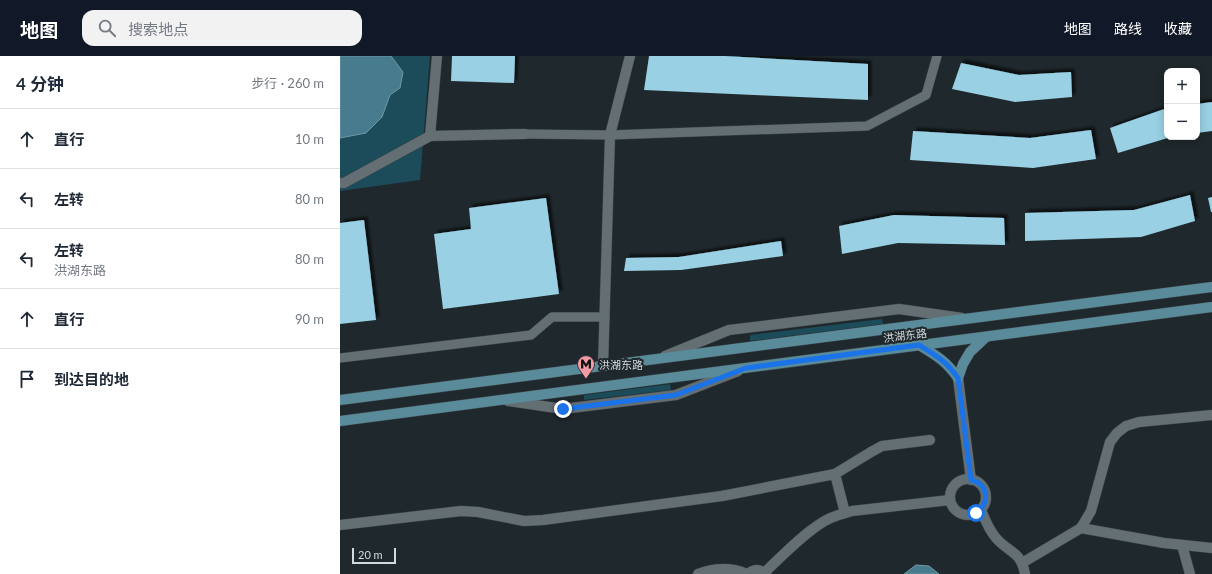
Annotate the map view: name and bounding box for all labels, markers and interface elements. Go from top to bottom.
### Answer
search box [82,10,362,46]
icon: search [96,17,118,39]
text: 地图 [20,18,58,41]
text: 搜索地点 [128,20,188,38]
text: 地图 [1064,20,1092,37]
text: 路线 [1114,20,1142,37]
text: 收藏 [1164,20,1192,37]
map controls [1164,68,1200,140]
button: + [1164,68,1200,104]
text: 4 分钟 [16,73,64,94]
text: 步行 · 260 m [251,75,324,91]
button: − [1164,104,1200,140]
icon: ahead [16,128,38,150]
text: 直行 [54,130,84,148]
text: 10 m [295,131,324,147]
icon: left [16,188,38,210]
text: 左转 [54,190,84,208]
text: 80 m [295,191,324,207]
text: 左转 [54,241,84,259]
icon: left [16,248,38,270]
text: 80 m [295,251,324,267]
text: 洪湖东路 [54,262,106,278]
icon: ahead [16,308,38,330]
text: 直行 [54,310,84,328]
text: 90 m [295,311,324,327]
street label: 洪湖东路 [882,326,928,344]
metro station icon: 洪湖东路 [576,354,596,379]
place label: 洪湖东路 [599,358,643,371]
icon: arrive [16,368,38,390]
text: 到达目的地 [54,370,129,388]
route end [554,400,572,418]
route start [967,504,985,522]
scale bar [352,546,396,565]
text: 20 m [358,548,383,561]

